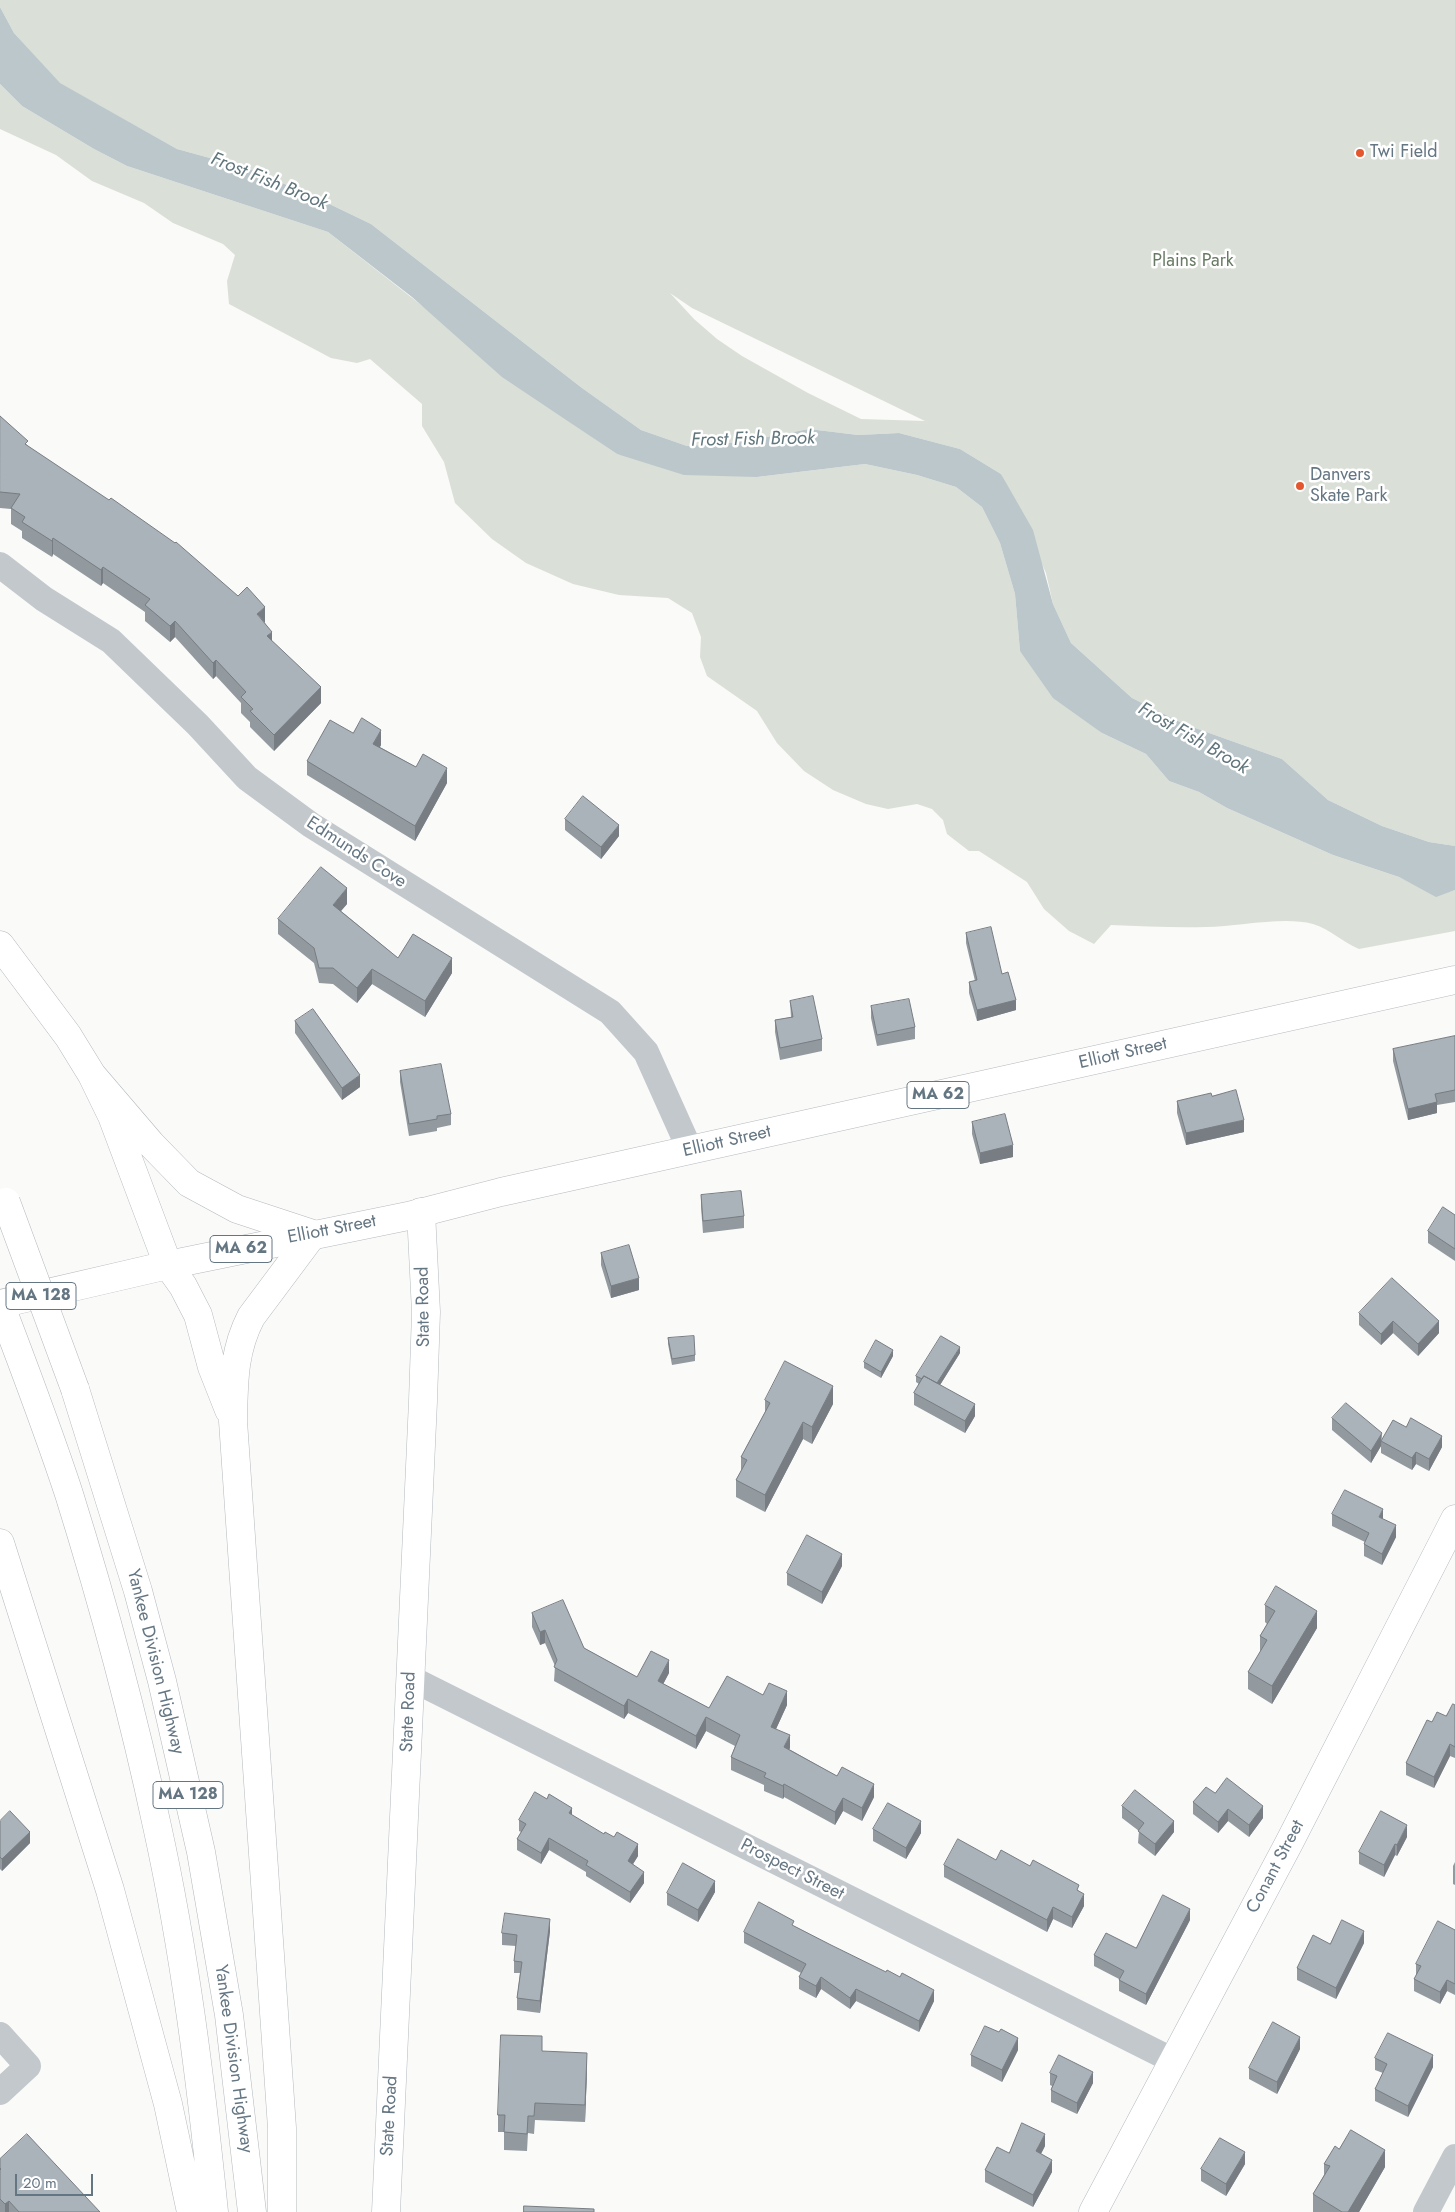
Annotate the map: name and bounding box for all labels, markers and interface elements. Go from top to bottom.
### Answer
place label: Twi Field [1370,142,1437,164]
marker: Twi Field [1354,147,1366,159]
water label: Frost Fish Brook [207,148,331,216]
park label: Plains Park [1152,251,1234,273]
water label: Frost Fish Brook [691,428,815,452]
place label: Danvers Skate Park [1310,465,1388,508]
marker: Danvers Skate Park [1294,480,1306,492]
water label: Frost Fish Brook [1134,698,1252,780]
street label: Edmunds Cove [302,813,410,893]
street label: Elliott Street [1077,1033,1169,1075]
road number: MA 62 [907,1082,969,1108]
street label: Elliott Street [681,1121,773,1163]
street label: Elliott Street [286,1211,378,1249]
road number: MA 62 [210,1236,272,1262]
street label: State Road [412,1266,436,1348]
road number: MA 128 [6,1282,76,1310]
street label: Yankee Division Highway [122,1567,188,1757]
street label: State Road [397,1671,421,1753]
road number: MA 128 [153,1782,223,1808]
street label: Conant Street [1242,1817,1310,1917]
street label: Prospect Street [737,1835,847,1905]
street label: Yankee Division Highway [209,1963,257,2155]
street label: State Road [377,2075,403,2157]
scale bar [18,2164,95,2196]
text: 20 m [23,2172,57,2194]

